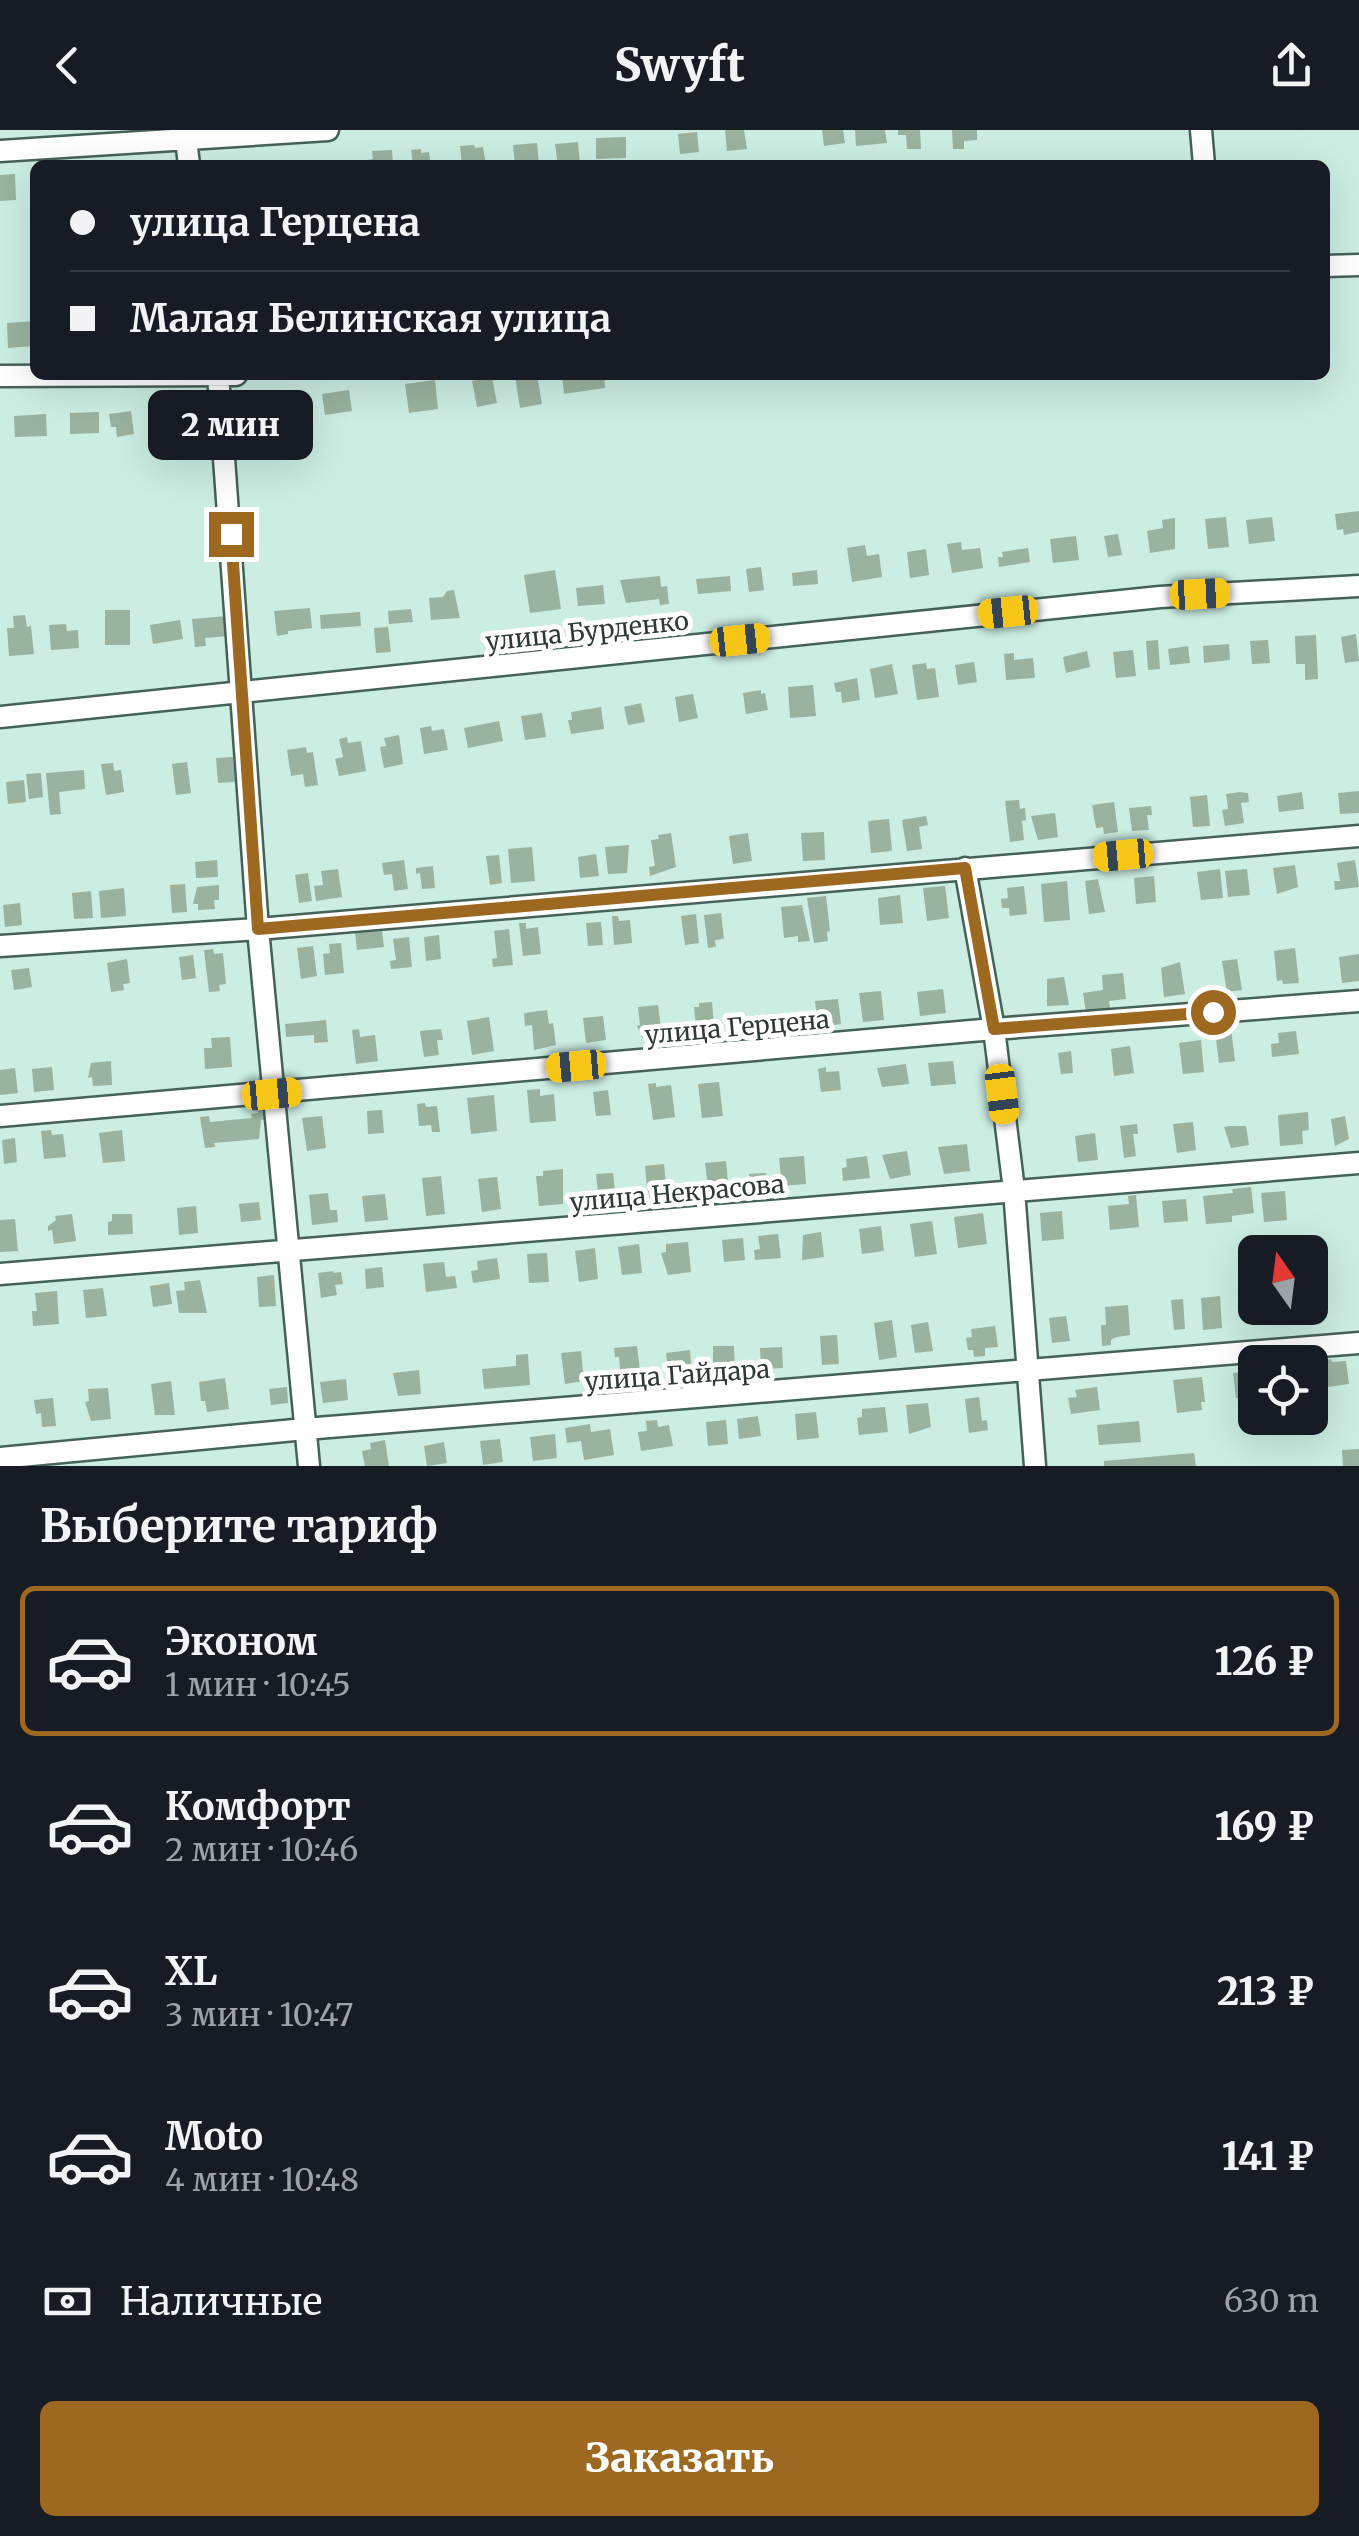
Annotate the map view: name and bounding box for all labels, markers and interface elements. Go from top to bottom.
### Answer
text: Swyft [614,37,745,93]
icon: back [40,38,95,93]
icon: share [1264,38,1319,93]
text: улица Герцена [130,199,420,246]
text: Малая Белинская улица [130,295,611,342]
callout: 2 мин [148,389,314,459]
text: 2 мин [181,405,280,445]
route end [209,512,254,557]
car [1169,577,1231,611]
car [977,594,1039,630]
street label: улица Бурденко [484,604,690,658]
car [709,622,771,658]
car [1092,837,1154,873]
route start [1191,990,1236,1035]
street label: улица Герцена [643,1003,831,1051]
car [545,1048,607,1084]
car [983,1062,1021,1126]
car [241,1076,303,1112]
street label: улица Некрасова [568,1168,786,1218]
north arrow [1238,1235,1328,1325]
map controls [1238,1235,1328,1435]
button: locate [1238,1345,1328,1435]
street label: улица Гайдара [583,1353,771,1397]
text: Выберите тариф [40,1498,437,1554]
icon: car [45,1616,135,1706]
text: Эконом [165,1618,318,1665]
text: 126 ₽ [1215,1638,1314,1685]
text: 1 мин · 10:45 [165,1665,351,1705]
icon: car [45,1781,135,1871]
text: Комфорт [165,1783,351,1830]
text: 169 ₽ [1215,1803,1314,1850]
text: 2 мин · 10:46 [165,1830,358,1870]
icon: car [45,1946,135,2036]
text: XL [165,1948,217,1995]
text: 213 ₽ [1217,1968,1314,2015]
text: 3 мин · 10:47 [165,1995,354,2035]
icon: car [45,2111,135,2201]
text: Moto [165,2113,263,2160]
text: 141 ₽ [1222,2133,1314,2180]
text: 4 мин · 10:48 [165,2160,359,2200]
icon: cash [40,2274,95,2329]
text: Наличные [120,2278,322,2325]
text: 630 m [1224,2281,1319,2321]
button: Заказать [40,2401,1319,2516]

